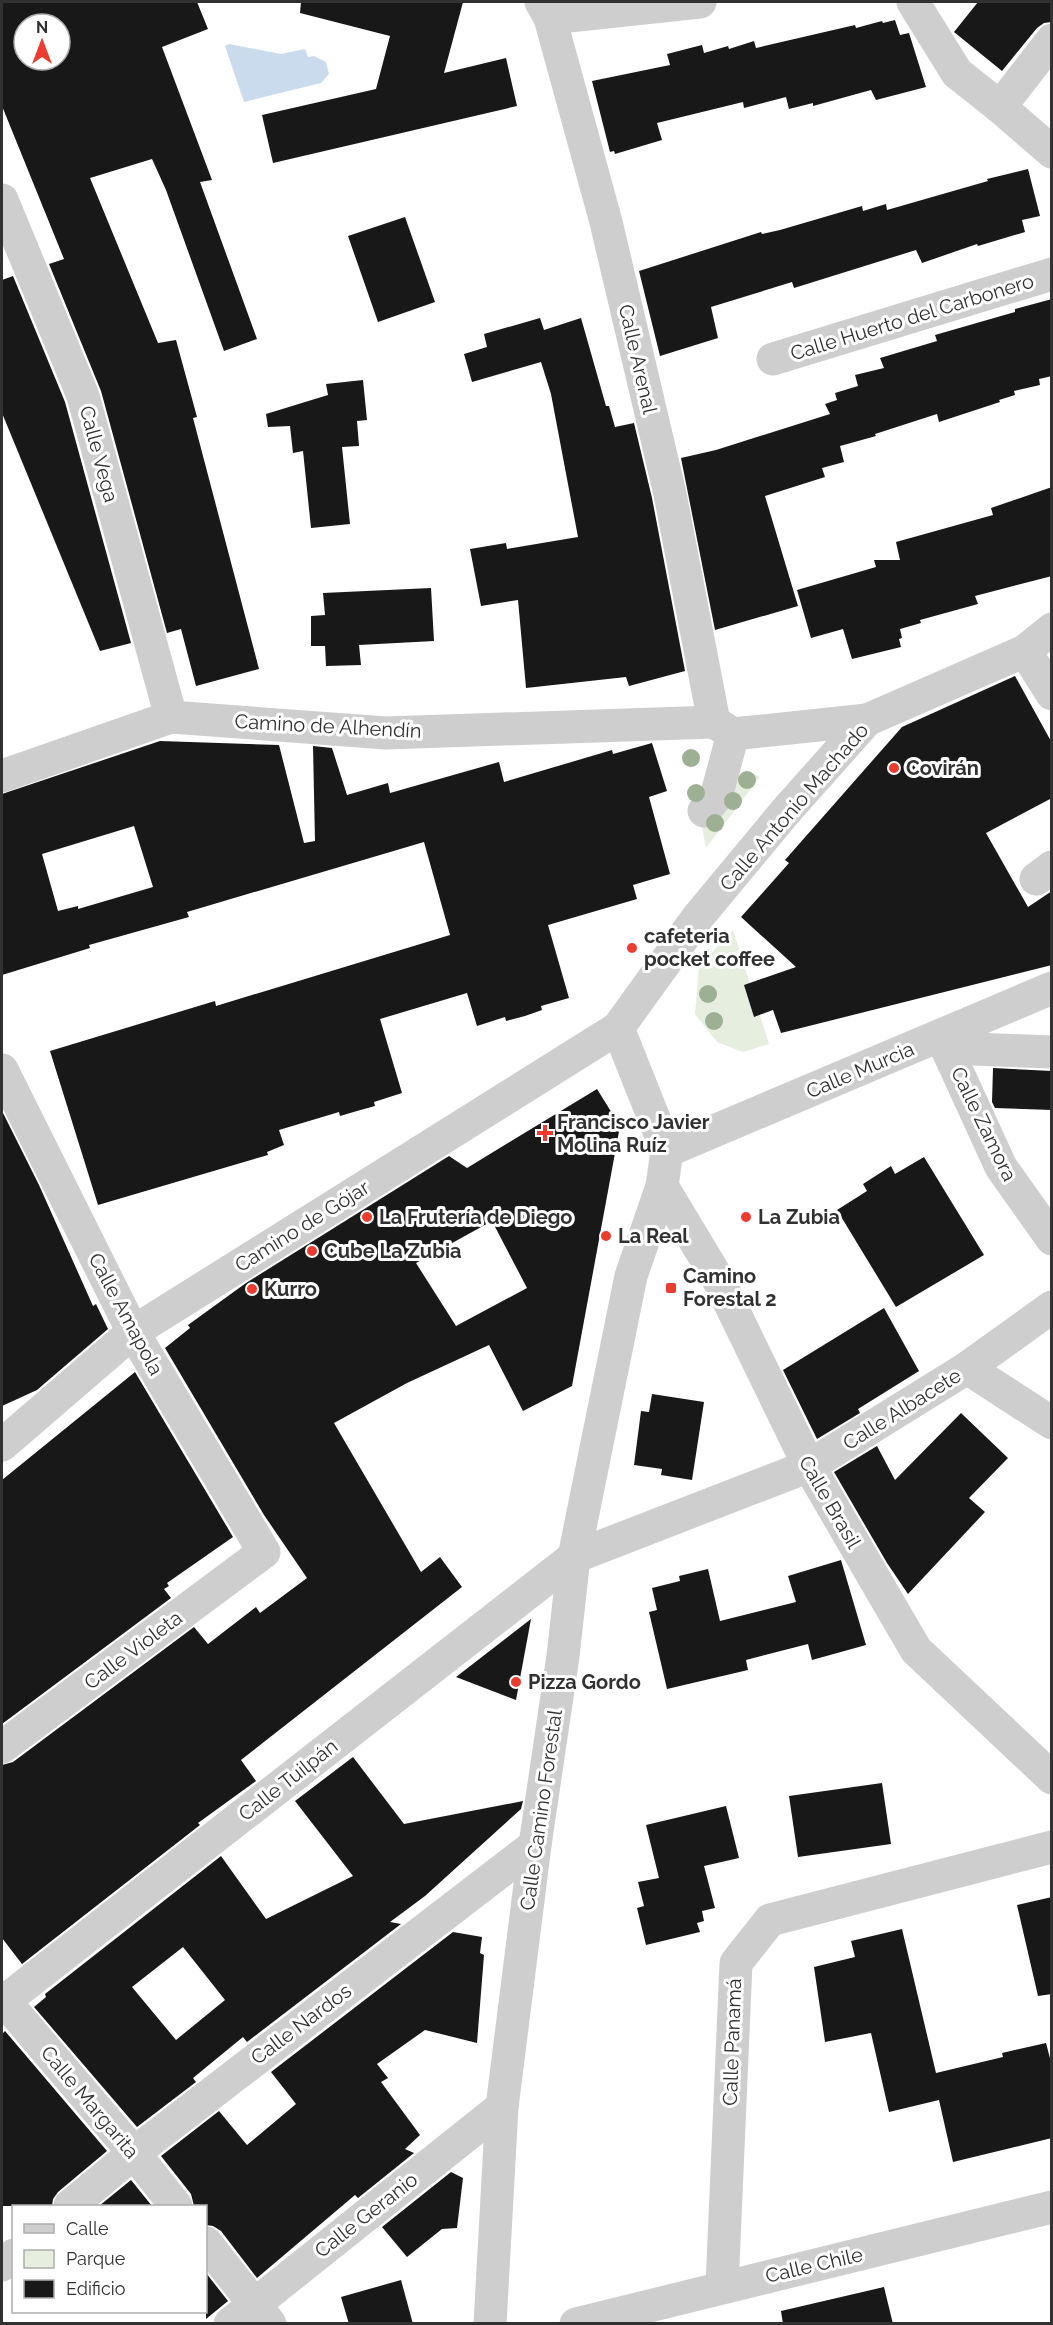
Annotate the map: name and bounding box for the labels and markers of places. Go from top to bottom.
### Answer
place label: Covirán [906,756,979,780]
marker: Covirán [887,761,901,775]
place label: cafeteria pocket coffee [644,924,775,971]
marker: cafeteria pocket coffee [625,941,639,955]
place label: Francisco Javier Molina Ruíz [557,1110,710,1157]
marker: Francisco Javier Molina Ruíz [538,1126,552,1140]
place label: La Frutería de Diego [379,1205,572,1229]
place label: La Zubia [758,1205,840,1229]
marker: La Frutería de Diego [360,1210,374,1224]
marker: La Zubia [739,1210,753,1224]
place label: La Real [618,1224,689,1248]
marker: La Real [599,1229,613,1243]
place label: Cube La Zubia [324,1239,461,1263]
marker: Cube La Zubia [305,1244,319,1258]
place label: Camino Forestal 2 [683,1264,776,1311]
place label: Kurro [264,1277,317,1301]
marker: Camino Forestal 2 [664,1281,678,1295]
marker: Kurro [245,1282,259,1296]
place label: Pizza Gordo [528,1670,641,1694]
marker: Pizza Gordo [509,1675,523,1689]

